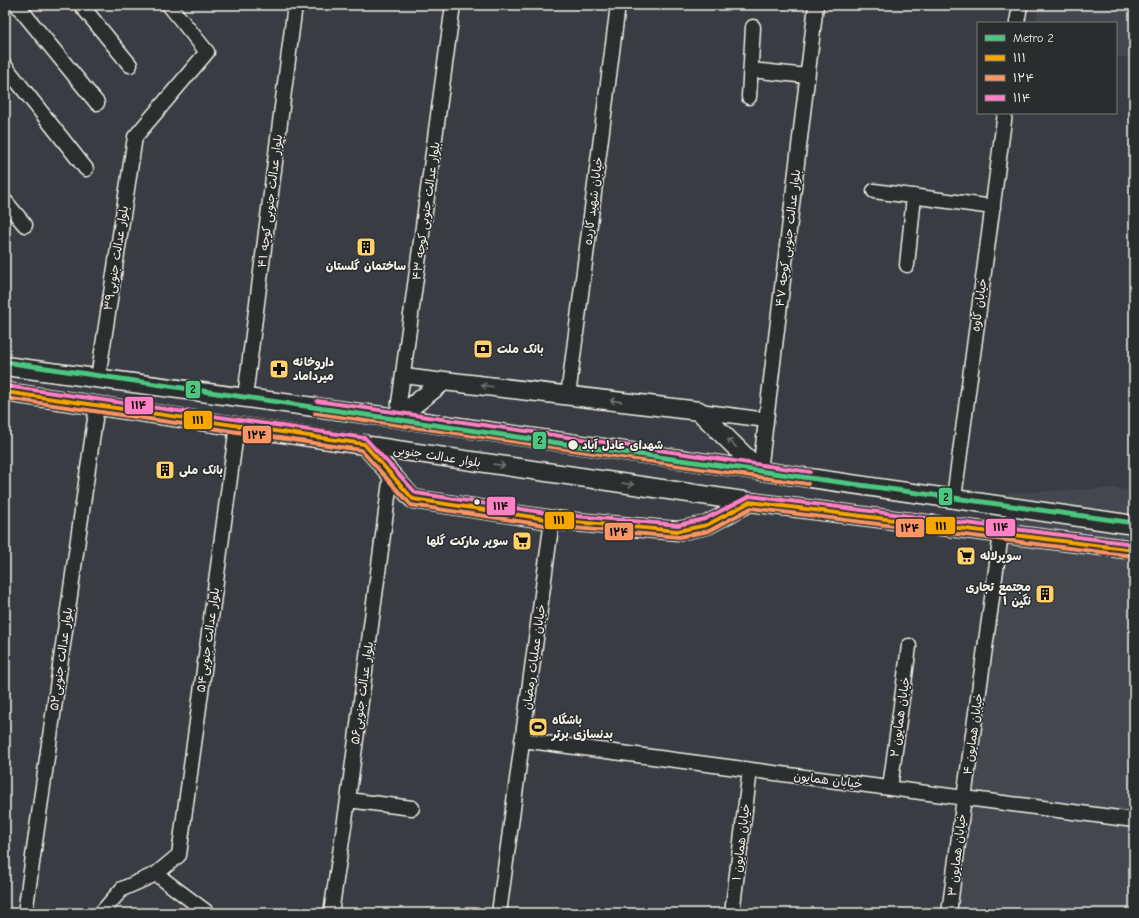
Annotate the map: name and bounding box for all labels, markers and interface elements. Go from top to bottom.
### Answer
legend [977,22,1117,114]
text: Metro 2 [1013,31,1054,45]
text: ۱۱۱ [1013,51,1026,65]
text: ۱۲۴ [1013,71,1034,85]
text: ۱۱۴ [1013,91,1031,105]
street label: بلوار عدالت جنوبی کوچه ۴۱ [255,133,286,269]
street label: بلوار عدالت جنوبی کوچه ۴۳ [409,141,444,281]
street label: خیابان شهید کارده [581,156,606,246]
street label: بلوار عدالت جنوبی کوچه ۴۷ [773,168,804,308]
street label: ۳۹بلوار عدالت جنوبی [101,205,132,312]
building icon: ساختمان گلستان [355,236,377,258]
place label: ساختمان گلستان [326,258,406,273]
street label: خیابان کاوه [968,277,991,333]
bank icon: بانک ملت [472,338,494,360]
place label: بانک ملت [497,342,544,356]
place label: داروخانه میرداماد [293,355,334,383]
pharmacy icon: داروخانه میرداماد [268,358,290,380]
line badge: 2 [185,380,201,399]
one-way arrow [480,382,493,390]
text: 2 [190,383,196,396]
line badge: ۱۱۴ [124,396,154,415]
one-way arrow [610,398,623,405]
text: ۱۱۴ [131,399,147,412]
line badge: ۱۱۱ [183,410,213,430]
text: ۱۱۱ [192,414,204,427]
line badge: ۱۲۴ [242,425,272,444]
text: ۱۲۴ [247,429,267,442]
line badge: 2 [532,431,547,450]
text: 2 [537,434,543,447]
marker: شهدای عادل آباد [566,438,580,452]
place label: شهدای عادل آباد [582,438,663,452]
one-way arrow [727,438,737,448]
street label: بلوار عدالت جنوبی [392,442,482,471]
building icon: بانک ملی [154,459,176,481]
one-way arrow [492,461,505,469]
place label: بانک ملی [179,463,223,478]
one-way arrow [621,480,634,488]
line badge: 2 [938,487,953,506]
text: 2 [943,491,949,504]
line badge: ۱۱۴ [486,496,516,516]
unlabelled marker [472,497,482,507]
text: ۱۱۴ [493,500,509,513]
line badge: ۱۱۱ [544,511,575,530]
text: ۱۱۱ [553,514,565,527]
line badge: ۱۱۱ [925,516,956,535]
line badge: ۱۲۴ [895,518,925,538]
line badge: ۱۱۴ [985,518,1016,537]
text: ۱۱۱ [935,520,947,533]
text: ۱۱۴ [993,521,1009,534]
line badge: ۱۲۴ [604,522,634,541]
text: ۱۲۴ [900,522,920,535]
text: ۱۲۴ [609,526,629,539]
supermarket icon: سوپر مارکت گلها [511,530,533,552]
place label: سوپر مارکت گلها [427,533,508,549]
supermarket icon: سوپرلاله [955,545,977,567]
place label: سوپرلاله [980,549,1022,564]
place label: مجتمع تجاری نگین ۱ [966,580,1031,608]
building icon: مجتمع تجاری نگین ۱ [1034,583,1056,605]
street label: بلوار عدالت جنوبی۵۴ [194,587,223,694]
street label: خیابان عملیات رمضان [520,603,549,711]
street label: بلوار عدالت جنوبی۵۲ [47,606,76,712]
street label: بلوار عدالت جنوبی۵۶ [348,640,377,746]
street label: خیابان همایون ۲ [887,676,914,758]
street label: خیابان همایون ۴ [960,692,987,776]
place label: باشگاه بدنسازی برتر [551,712,613,741]
sports icon: باشگاه بدنسازی برتر [527,716,549,738]
street label: خیابان همایون [793,769,863,792]
street label: خیابان همایون ۱ [729,803,754,881]
street label: خیابان همایون ۳ [945,813,970,897]

